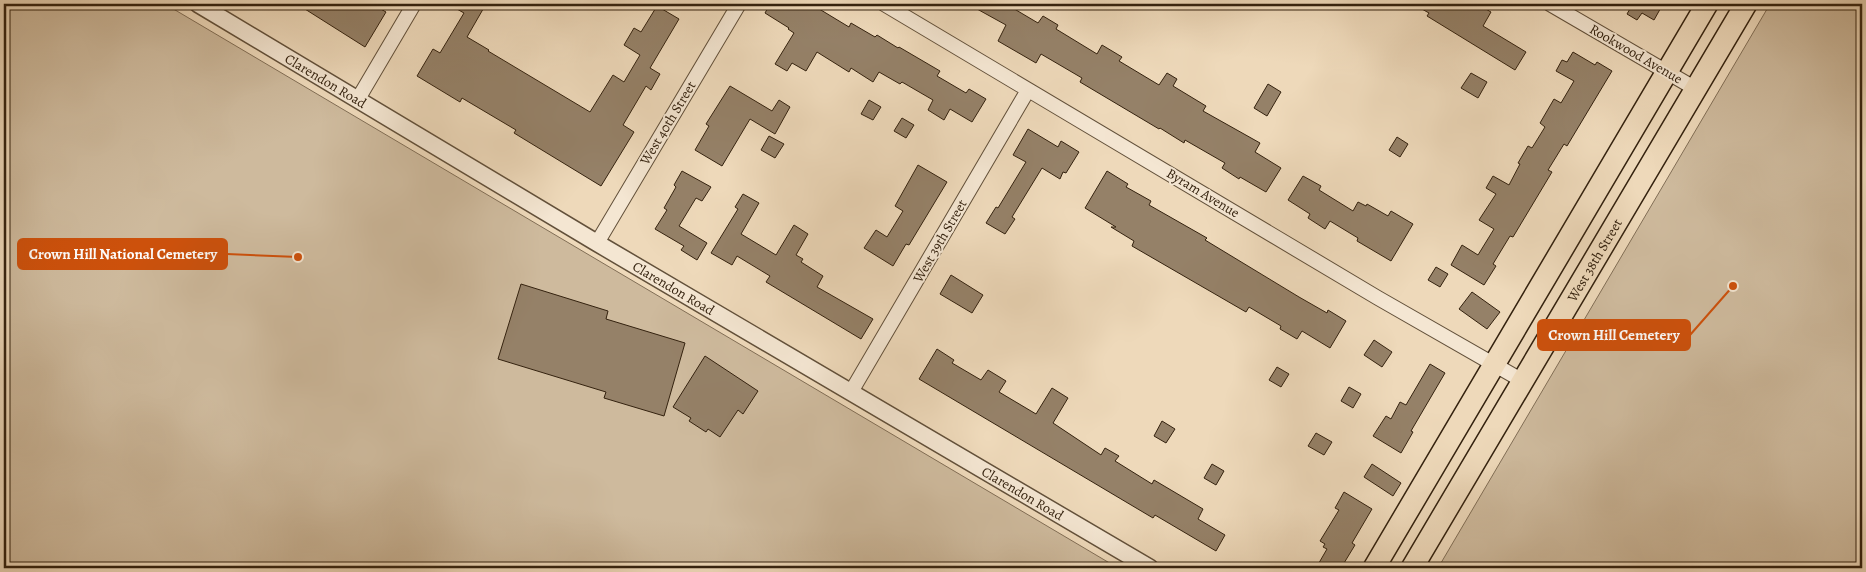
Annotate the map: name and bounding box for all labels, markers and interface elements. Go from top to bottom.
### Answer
street label: Rookwood Avenue [1586,20,1686,88]
street label: Clarendon Road [281,49,371,113]
street label: West 40th Street [635,77,701,169]
street label: Byram Avenue [1163,164,1243,222]
street label: West 39th Street [908,196,972,287]
street label: West 38th Street [1562,215,1627,306]
callout: Crown Hill National Cemetery [18,239,227,269]
text: Crown Hill National Cemetery [29,244,218,264]
street label: Clarendon Road [629,257,719,320]
callout: Crown Hill Cemetery [1538,320,1690,350]
text: Crown Hill Cemetery [1548,325,1681,345]
street label: Clarendon Road [978,462,1068,525]

